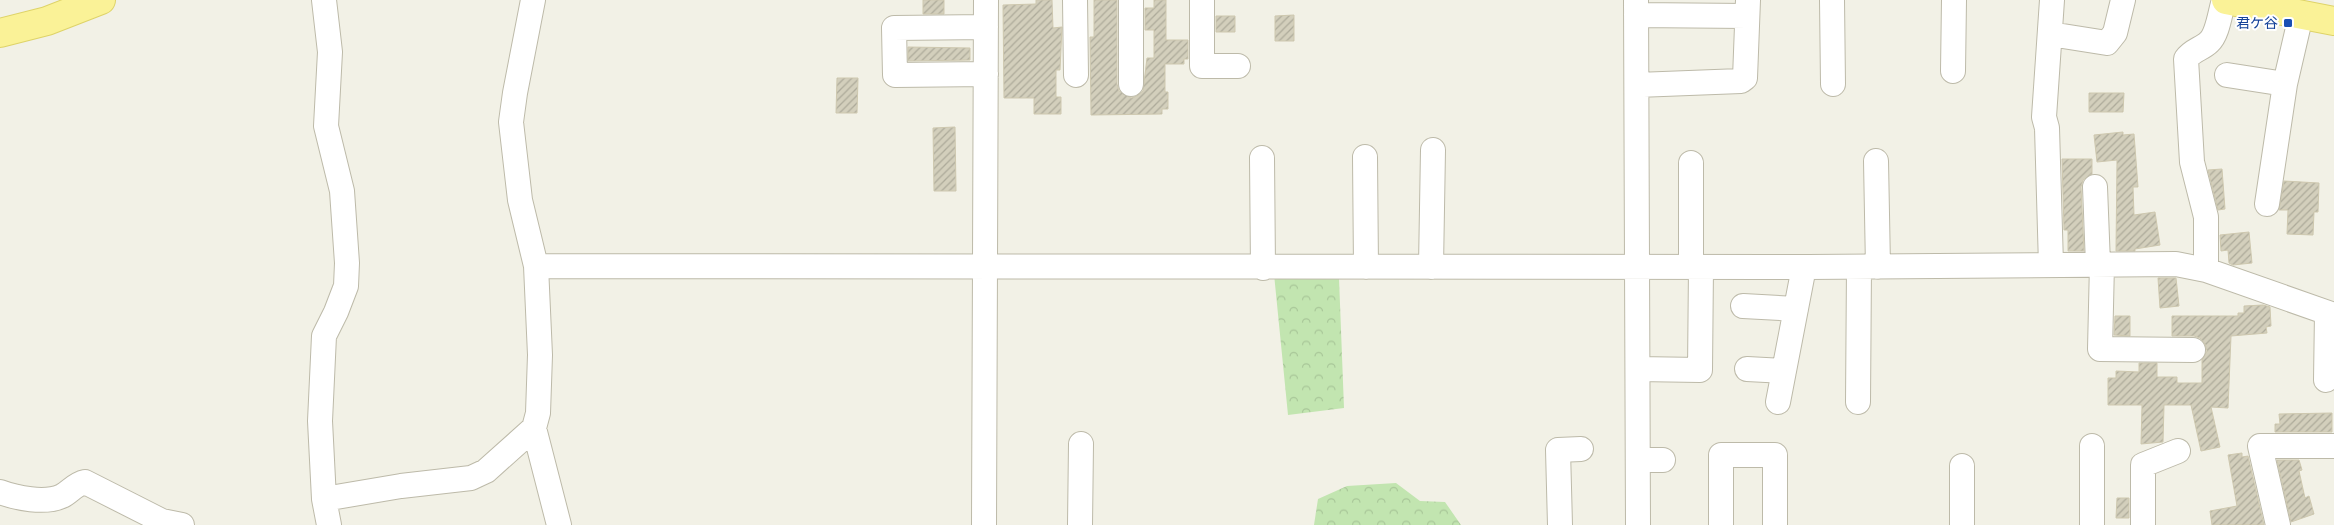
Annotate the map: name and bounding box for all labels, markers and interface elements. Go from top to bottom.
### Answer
place label: 君ケ谷 [2236,15,2278,31]
marker: 君ケ谷 [2282,17,2294,29]

